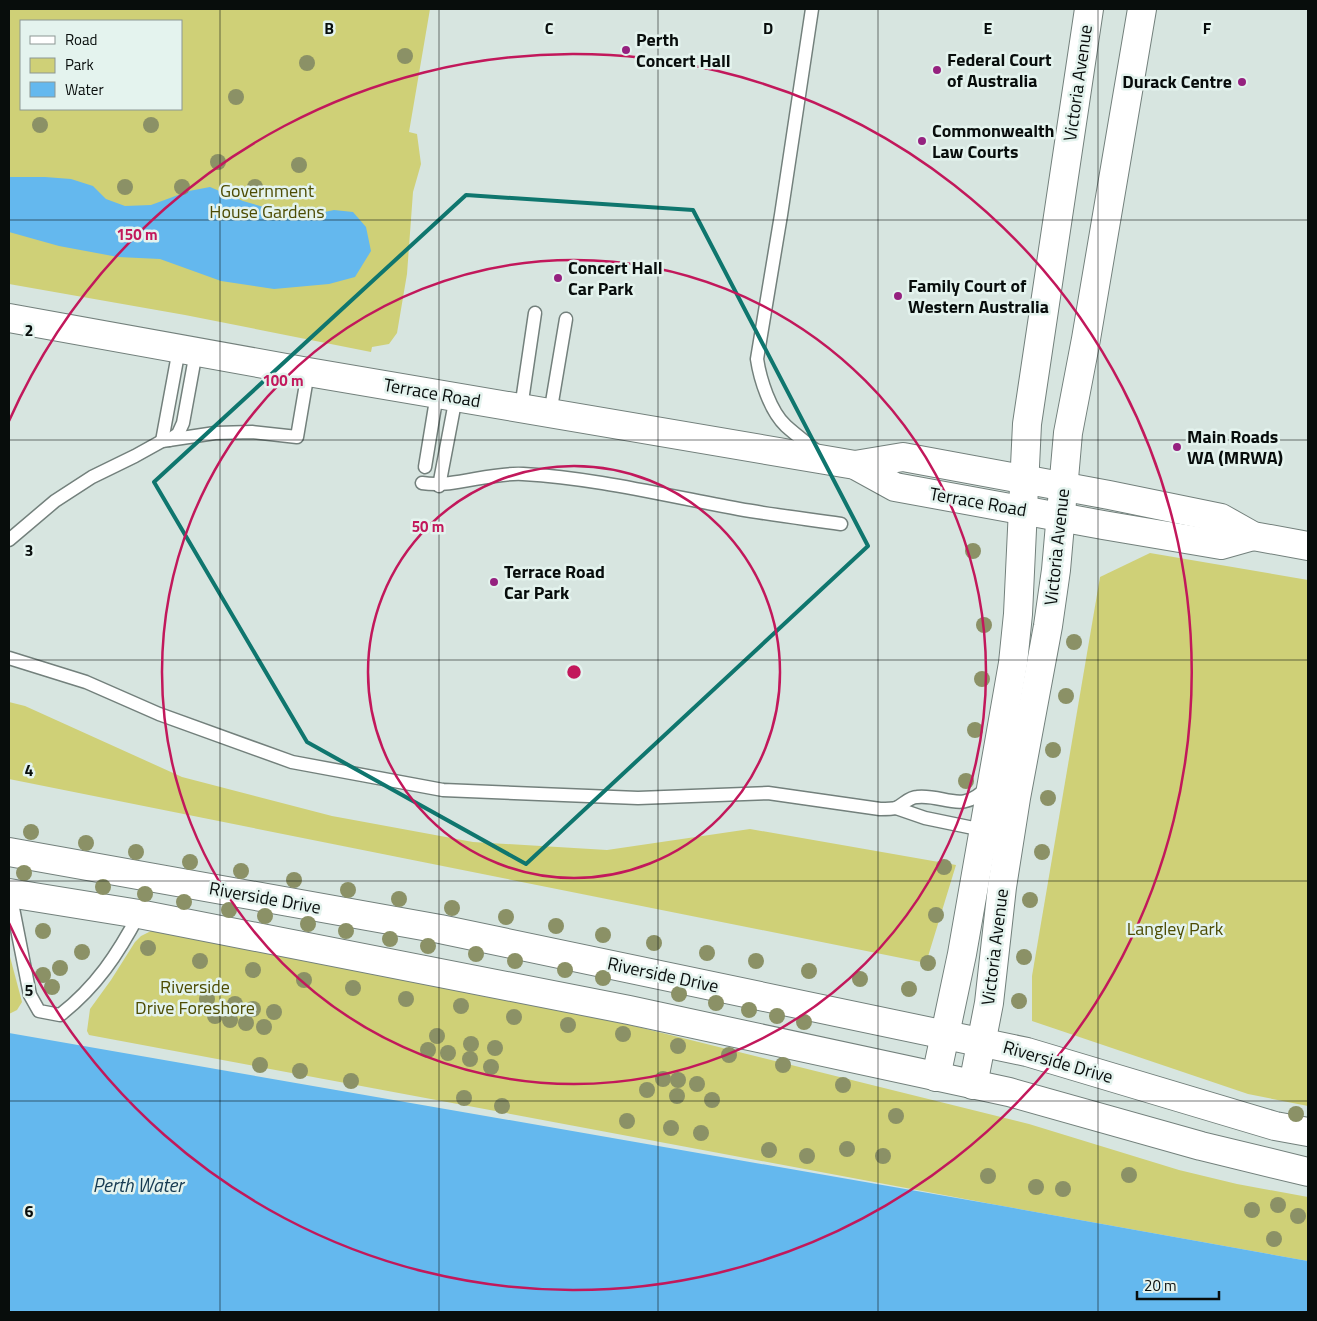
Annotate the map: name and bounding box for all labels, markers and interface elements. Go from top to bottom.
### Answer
text: B [324,16,334,40]
text: C [545,16,554,40]
text: D [763,16,773,40]
text: E [984,16,993,40]
text: F [1203,16,1212,40]
legend [20,20,182,110]
street label: Victoria Avenue [1056,23,1099,143]
place label: Perth Concert Hall [636,26,731,74]
text: Road [65,28,97,51]
marker: Perth Concert Hall [620,44,632,56]
place label: Federal Court of Australia [947,46,1052,94]
text: Park [65,53,94,76]
marker: Federal Court of Australia [931,64,943,76]
place label: Durack Centre [1122,68,1232,95]
marker: Durack Centre [1236,76,1248,88]
text: Water [65,78,104,101]
place label: Commonwealth Law Courts [932,117,1055,165]
marker: Commonwealth Law Courts [916,135,928,147]
park label: Government House Gardens [209,177,325,225]
text: 150 m [116,223,158,246]
place label: Concert Hall Car Park [568,254,663,302]
marker: Concert Hall Car Park [552,272,564,284]
place label: Family Court of Western Australia [908,272,1049,320]
marker: Family Court of Western Australia [892,290,904,302]
text: 2 [25,318,33,342]
text: 100 m [262,369,304,392]
street label: Terrace Road [381,371,483,414]
place label: Main Roads WA (MRWA) [1187,423,1283,471]
marker: Main Roads WA (MRWA) [1171,441,1183,453]
street label: Terrace Road [927,480,1029,523]
street label: Victoria Avenue [1037,487,1076,607]
text: 50 m [412,515,444,538]
text: 3 [25,538,33,562]
place label: Terrace Road Car Park [504,558,605,606]
marker: Terrace Road Car Park [488,576,500,588]
centre of rings [565,663,583,681]
text: 4 [25,758,34,782]
street label: Riverside Drive [207,874,323,921]
street label: Victoria Avenue [974,887,1015,1007]
park label: Langley Park [1127,915,1224,942]
street label: Riverside Drive [605,950,721,999]
park label: Riverside Drive Foreshore [135,973,255,1021]
text: 5 [25,978,34,1002]
street label: Riverside Drive [1000,1033,1116,1090]
water label: Perth Water [93,1170,185,1199]
text: 6 [25,1199,34,1223]
scale bar [1137,1268,1220,1300]
text: 20 m [1144,1274,1177,1297]

